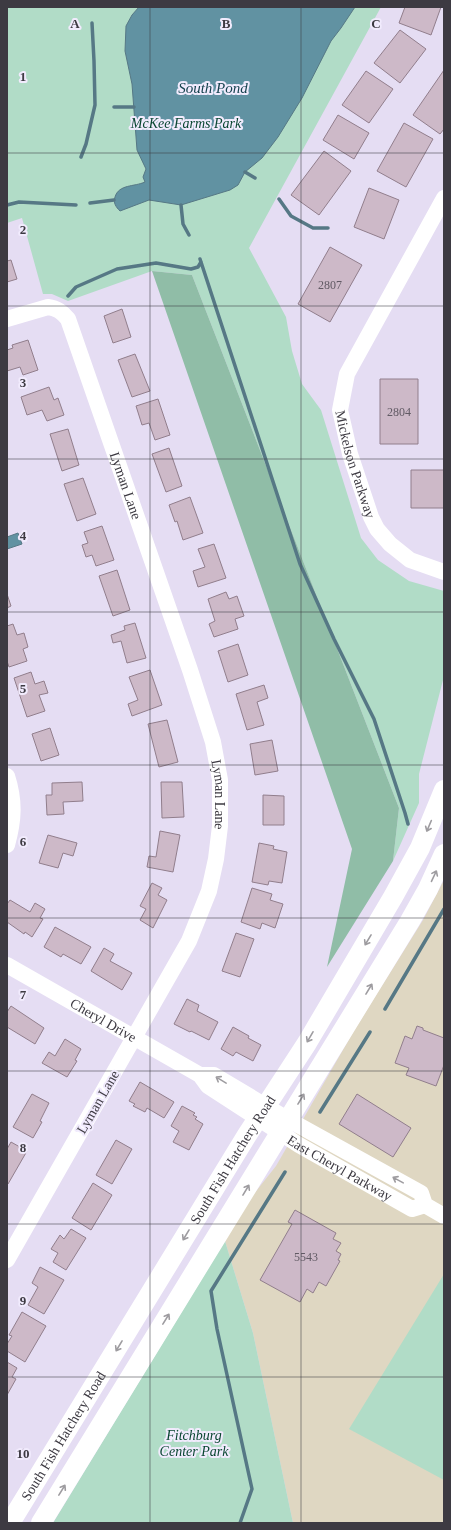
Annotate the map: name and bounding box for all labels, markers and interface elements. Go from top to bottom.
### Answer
text: A [70,16,80,31]
text: B [222,16,231,31]
text: C [371,16,381,31]
text: 1 [20,69,26,84]
water label: South Pond [178,80,248,96]
park label: McKee Farms Park [130,116,242,131]
text: 2 [20,222,26,237]
house number: 2807 [318,278,342,292]
text: 3 [20,375,27,390]
house number: 2804 [387,405,411,419]
street label: Mickelson Parkway [333,409,378,520]
street label: Lyman Lane [107,450,145,521]
text: 4 [20,528,27,543]
text: 5 [20,681,27,696]
street label: Lyman Lane [209,758,228,831]
one-way arrow [425,820,433,832]
text: 6 [20,834,27,849]
one-way arrow [431,870,438,882]
one-way arrow [363,934,371,946]
one-way arrow [365,984,373,995]
text: 7 [20,987,27,1002]
street label: Cheryl Drive [68,995,139,1045]
one-way arrow [306,1031,314,1043]
street label: Lyman Lane [74,1068,122,1136]
one-way arrow [215,1075,227,1083]
street label: South Fish Hatchery Road [187,1093,278,1227]
one-way arrow [297,1093,305,1105]
street label: East Cheryl Parkway [285,1132,395,1204]
text: 8 [20,1140,27,1155]
one-way arrow [392,1176,404,1183]
one-way arrow [242,1184,250,1196]
one-way arrow [182,1229,190,1241]
house number: 5543 [294,1250,318,1264]
text: 9 [20,1293,27,1308]
one-way arrow [163,1313,171,1325]
one-way arrow [114,1340,122,1352]
street label: South Fish Hatchery Road [18,1369,108,1503]
park label: Fitchburg Center Park [160,1428,229,1459]
text: 10 [17,1446,30,1461]
one-way arrow [58,1484,66,1496]

